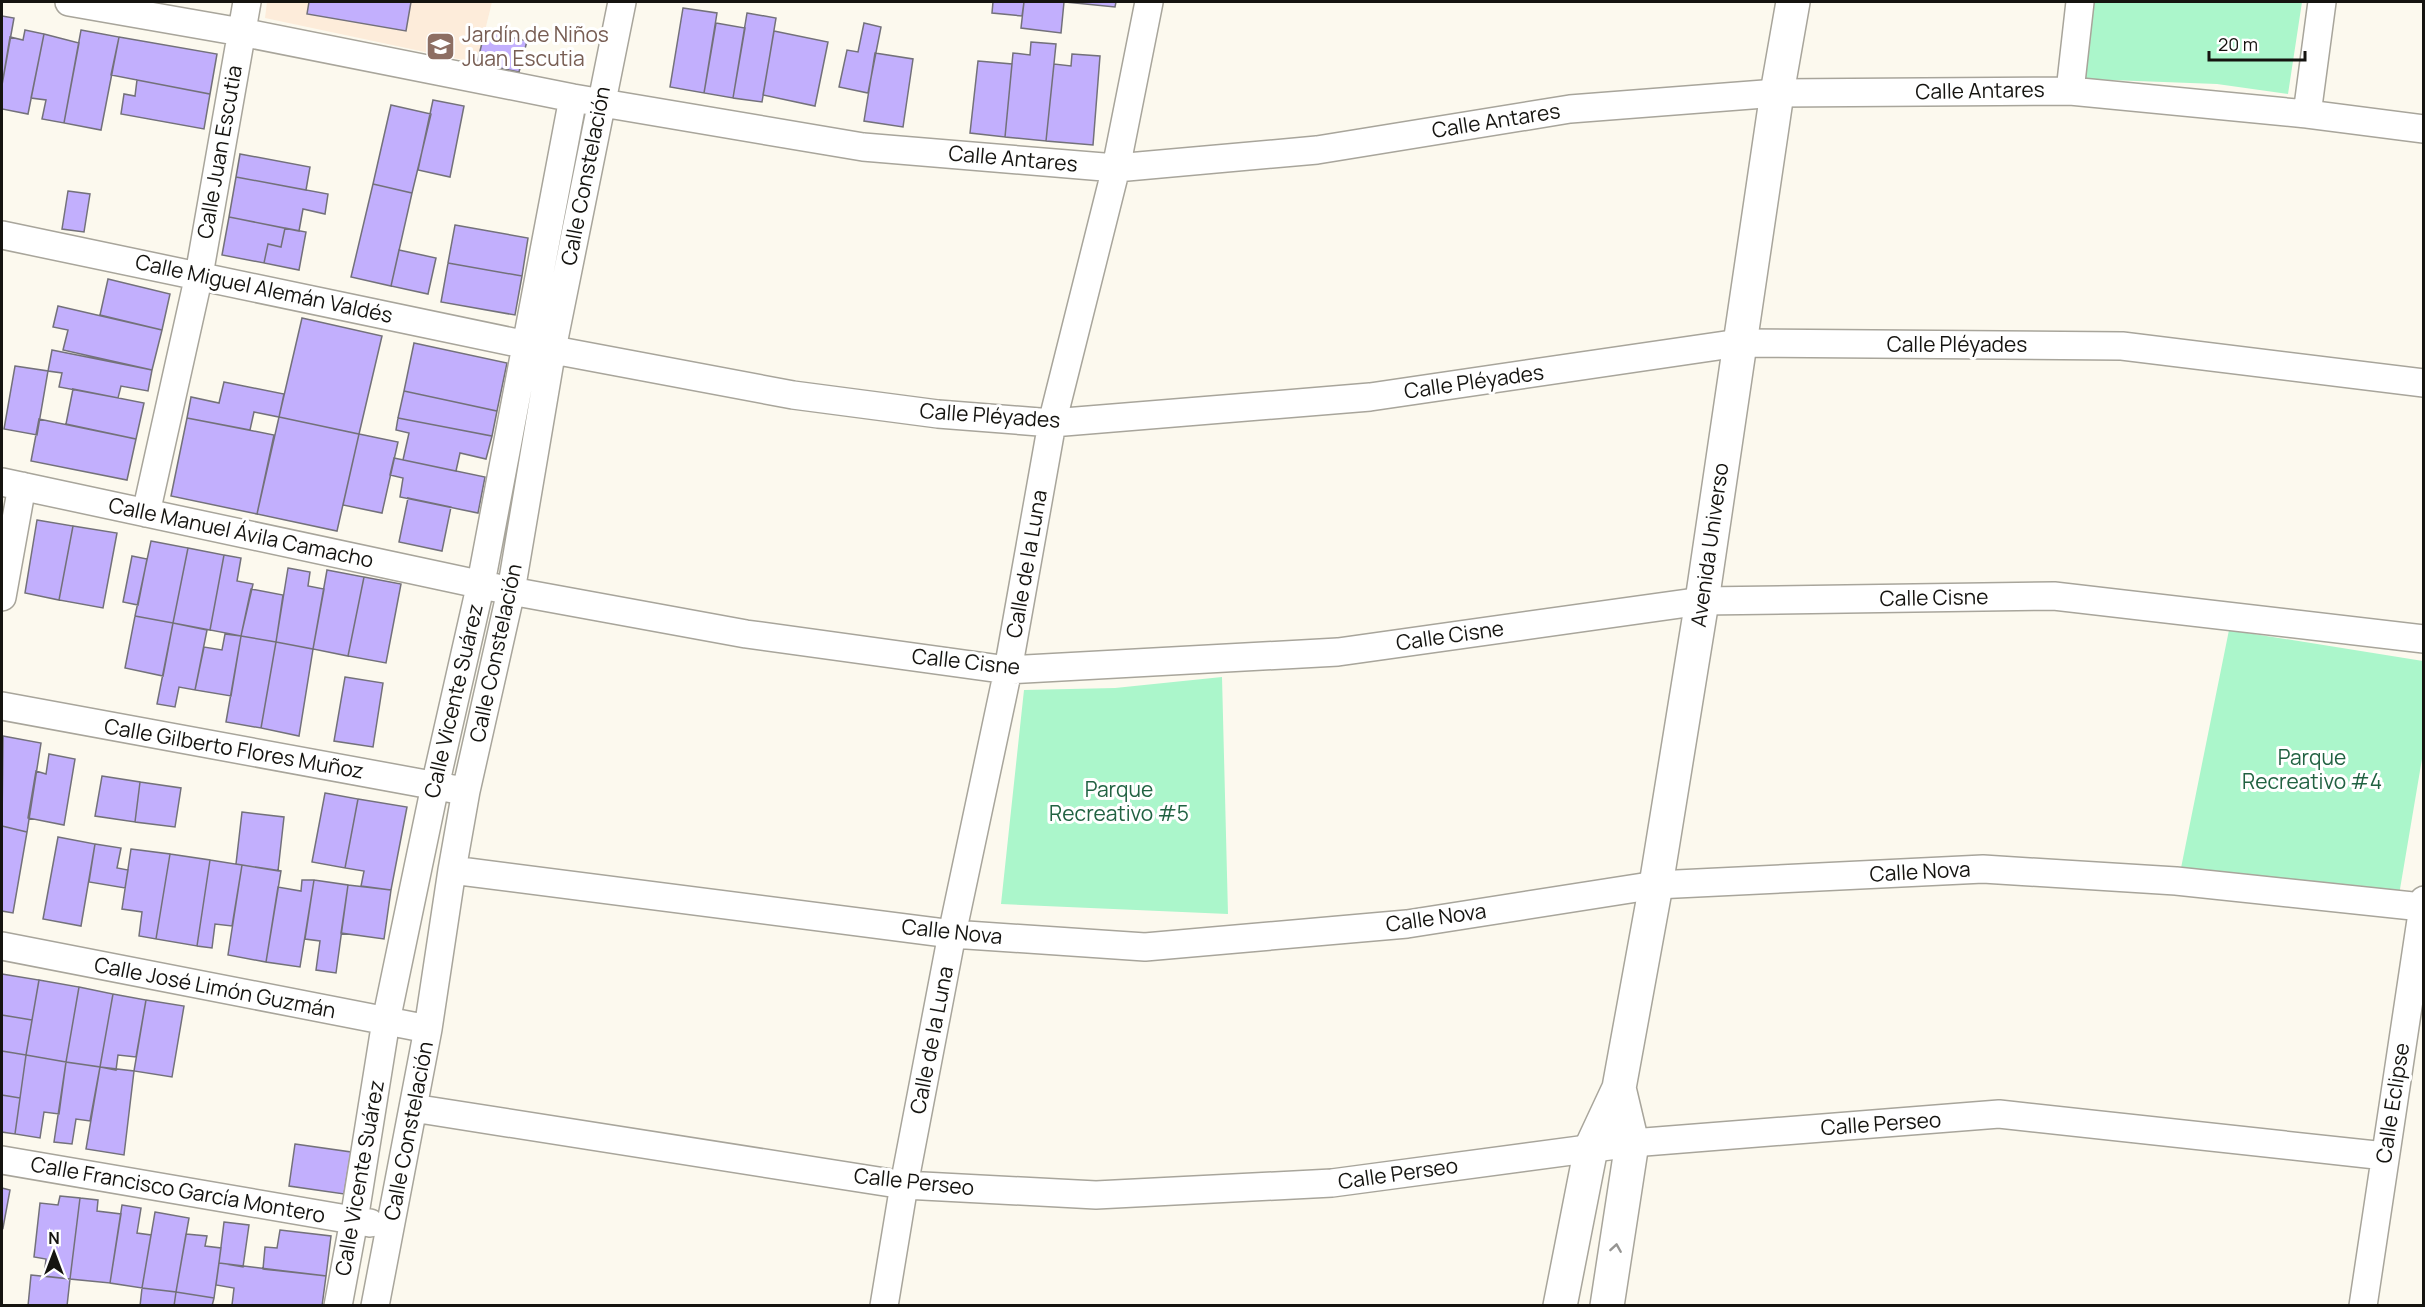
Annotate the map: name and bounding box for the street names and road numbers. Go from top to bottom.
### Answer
street label: Calle Juan Escutia [190,63,248,241]
street label: Calle Antares [1915,75,2045,105]
street label: Calle Constelación [554,84,616,268]
street label: Calle Antares [1430,96,1562,144]
street label: Calle Antares [947,138,1079,178]
street label: Calle Miguel Alemán Valdés [133,247,395,329]
street label: Calle Pléyades [1887,330,2027,358]
street label: Calle Pléyades [1402,357,1545,405]
street label: Calle Pléyades [919,396,1061,434]
street label: Avenida Universo [1684,461,1734,629]
street label: Calle de la Luna [999,488,1053,640]
street label: Calle Manuel Ávila Camacho [106,490,376,574]
street label: Calle Constelación [462,561,528,745]
street label: Calle Cisne [1879,582,1989,612]
street label: Calle Vicente Suárez [417,601,489,800]
street label: Calle Cisne [1394,614,1506,656]
street label: Calle Cisne [911,641,1022,681]
street label: Calle Gilberto Flores Muñoz [102,711,366,785]
street label: Calle Nova [1869,854,1971,888]
street label: Calle Nova [1384,896,1488,938]
street label: Calle Nova [900,912,1004,950]
street label: Calle José Limón Guzmán [92,950,338,1024]
street label: Calle de la Luna [903,964,959,1116]
street label: Calle Constelación [377,1039,439,1223]
street label: Calle Eclipse [2369,1041,2415,1165]
street label: Calle Vicente Suárez [328,1078,390,1278]
street label: Calle Perseo [1820,1105,1942,1141]
street label: Calle Francisco García Montero [29,1149,328,1229]
street label: Calle Perseo [1336,1151,1460,1195]
street label: Calle Perseo [853,1161,976,1201]

